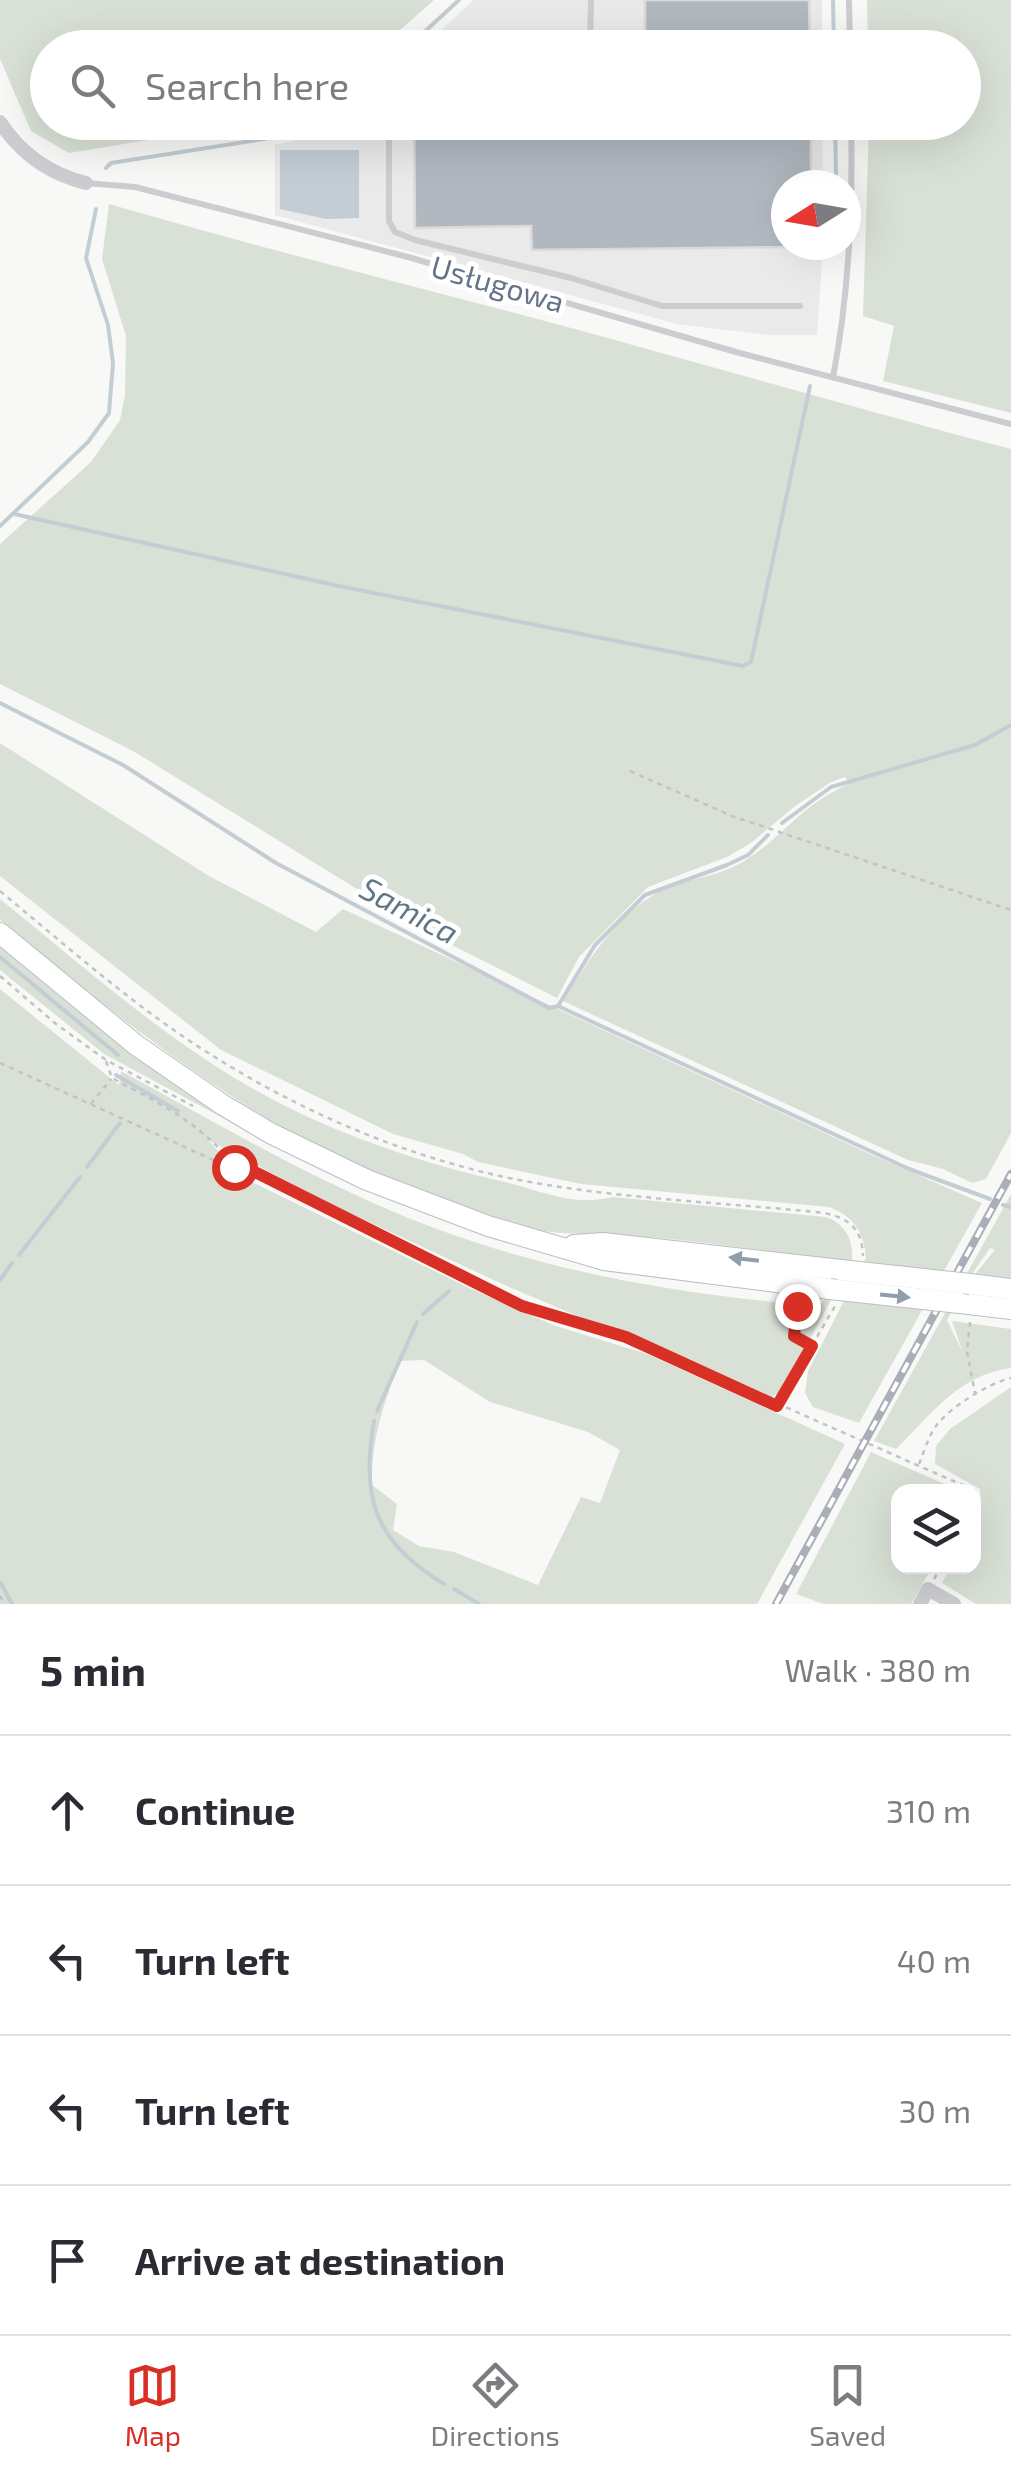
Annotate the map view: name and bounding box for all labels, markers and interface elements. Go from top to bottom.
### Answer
search box [30,30,981,140]
icon: search [65,58,120,113]
text: Search here [145,62,349,108]
north arrow [771,170,861,260]
street label: Usługowa [427,247,569,319]
water label: Samica [354,867,466,951]
route start [212,1145,258,1191]
one-way arrow [728,1251,760,1267]
route end [775,1284,821,1330]
one-way arrow [880,1288,912,1304]
map controls [891,1484,981,1574]
button: layers [891,1484,981,1574]
text: 5 min [40,1644,146,1694]
text: Walk · 380 m [785,1650,971,1688]
icon: ahead [40,1783,95,1838]
text: Continue [135,1787,295,1833]
text: 310 m [886,1791,971,1829]
icon: left [40,1933,95,1988]
text: Turn left [135,1937,290,1983]
text: 40 m [897,1941,971,1979]
icon: left [40,2083,95,2138]
text: Turn left [135,2087,290,2133]
text: 30 m [899,2091,971,2129]
icon: arrive [40,2233,95,2288]
text: Arrive at destination [135,2237,505,2283]
tab: Map [125,2358,181,2452]
tab: Directions [431,2358,560,2452]
tab: Saved [809,2358,886,2452]

